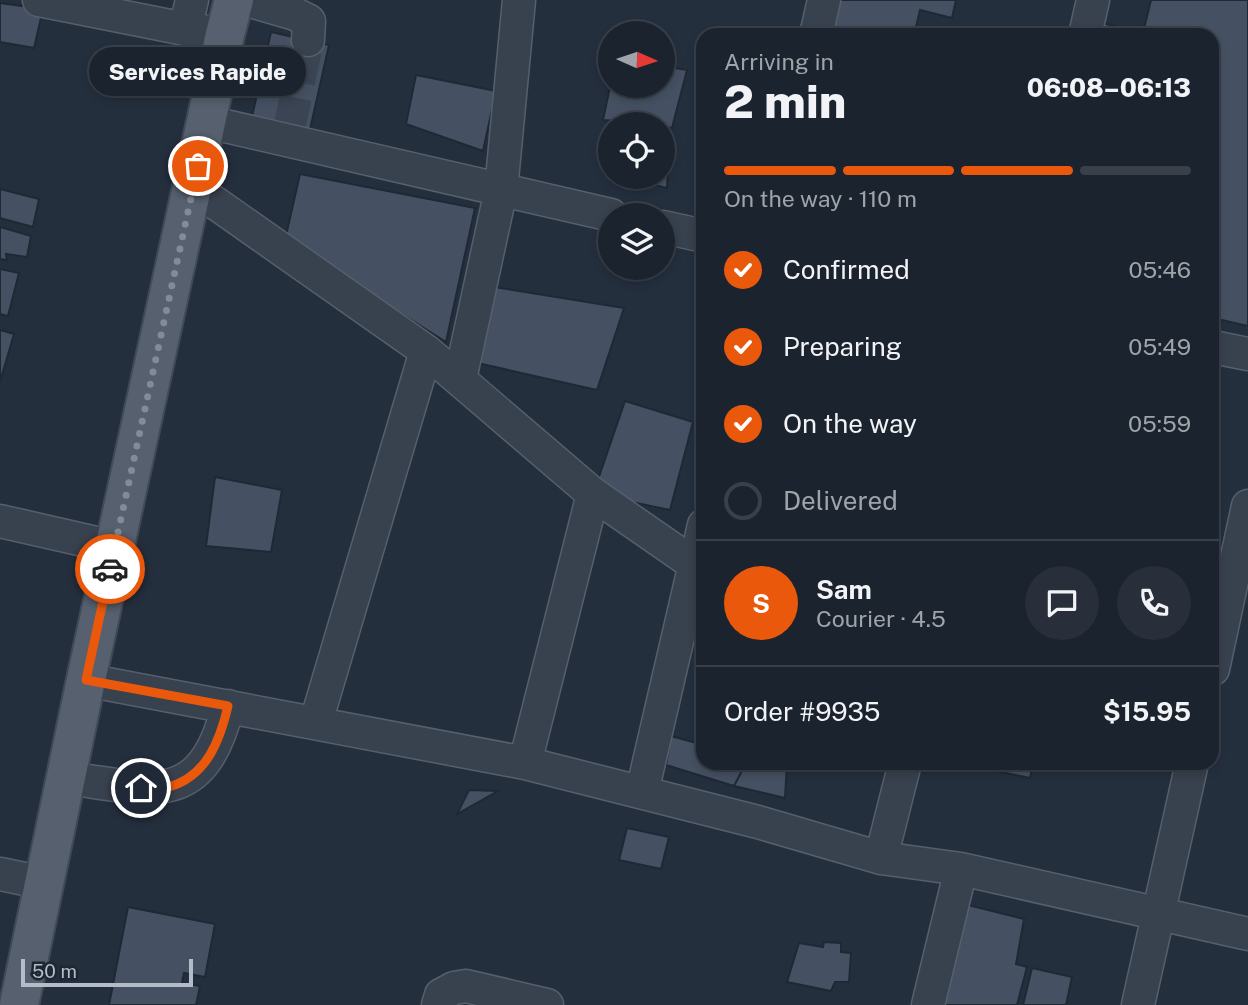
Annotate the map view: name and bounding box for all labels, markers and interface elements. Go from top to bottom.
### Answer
north arrow [598,21,676,98]
map controls [598,21,675,280]
callout: Services Rapide [90,47,306,96]
text: Arriving in [724,48,834,75]
text: Services Rapide [109,58,286,85]
text: 06:08–06:13 [1027,72,1191,103]
text: 2 min [724,74,846,128]
button: locate [598,112,675,189]
pin [168,136,228,196]
icon: bag [179,147,217,185]
text: On the way · 110 m [724,185,917,212]
button: layers [598,203,675,280]
icon: check [724,251,762,289]
text: Confirmed [783,254,910,285]
text: 05:46 [1128,256,1191,283]
icon: check [724,328,762,366]
text: Preparing [783,331,902,362]
text: 05:49 [1128,333,1191,360]
icon: check [724,405,762,443]
text: On the way [783,408,917,439]
text: 05:59 [1128,410,1191,437]
text: Delivered [783,485,898,516]
courier [75,534,145,604]
icon: car [91,550,129,588]
button: chat [1025,566,1099,640]
button: phone [1117,566,1191,640]
text: Sam [816,574,872,605]
text: S [752,588,770,619]
text: Courier · 4.5 [816,605,946,632]
text: Order #9935 [724,696,880,727]
text: $15.95 [1103,696,1191,727]
pin [111,758,171,818]
icon: home [122,769,160,807]
scale bar [21,956,192,988]
text: 50 m [32,960,77,982]

